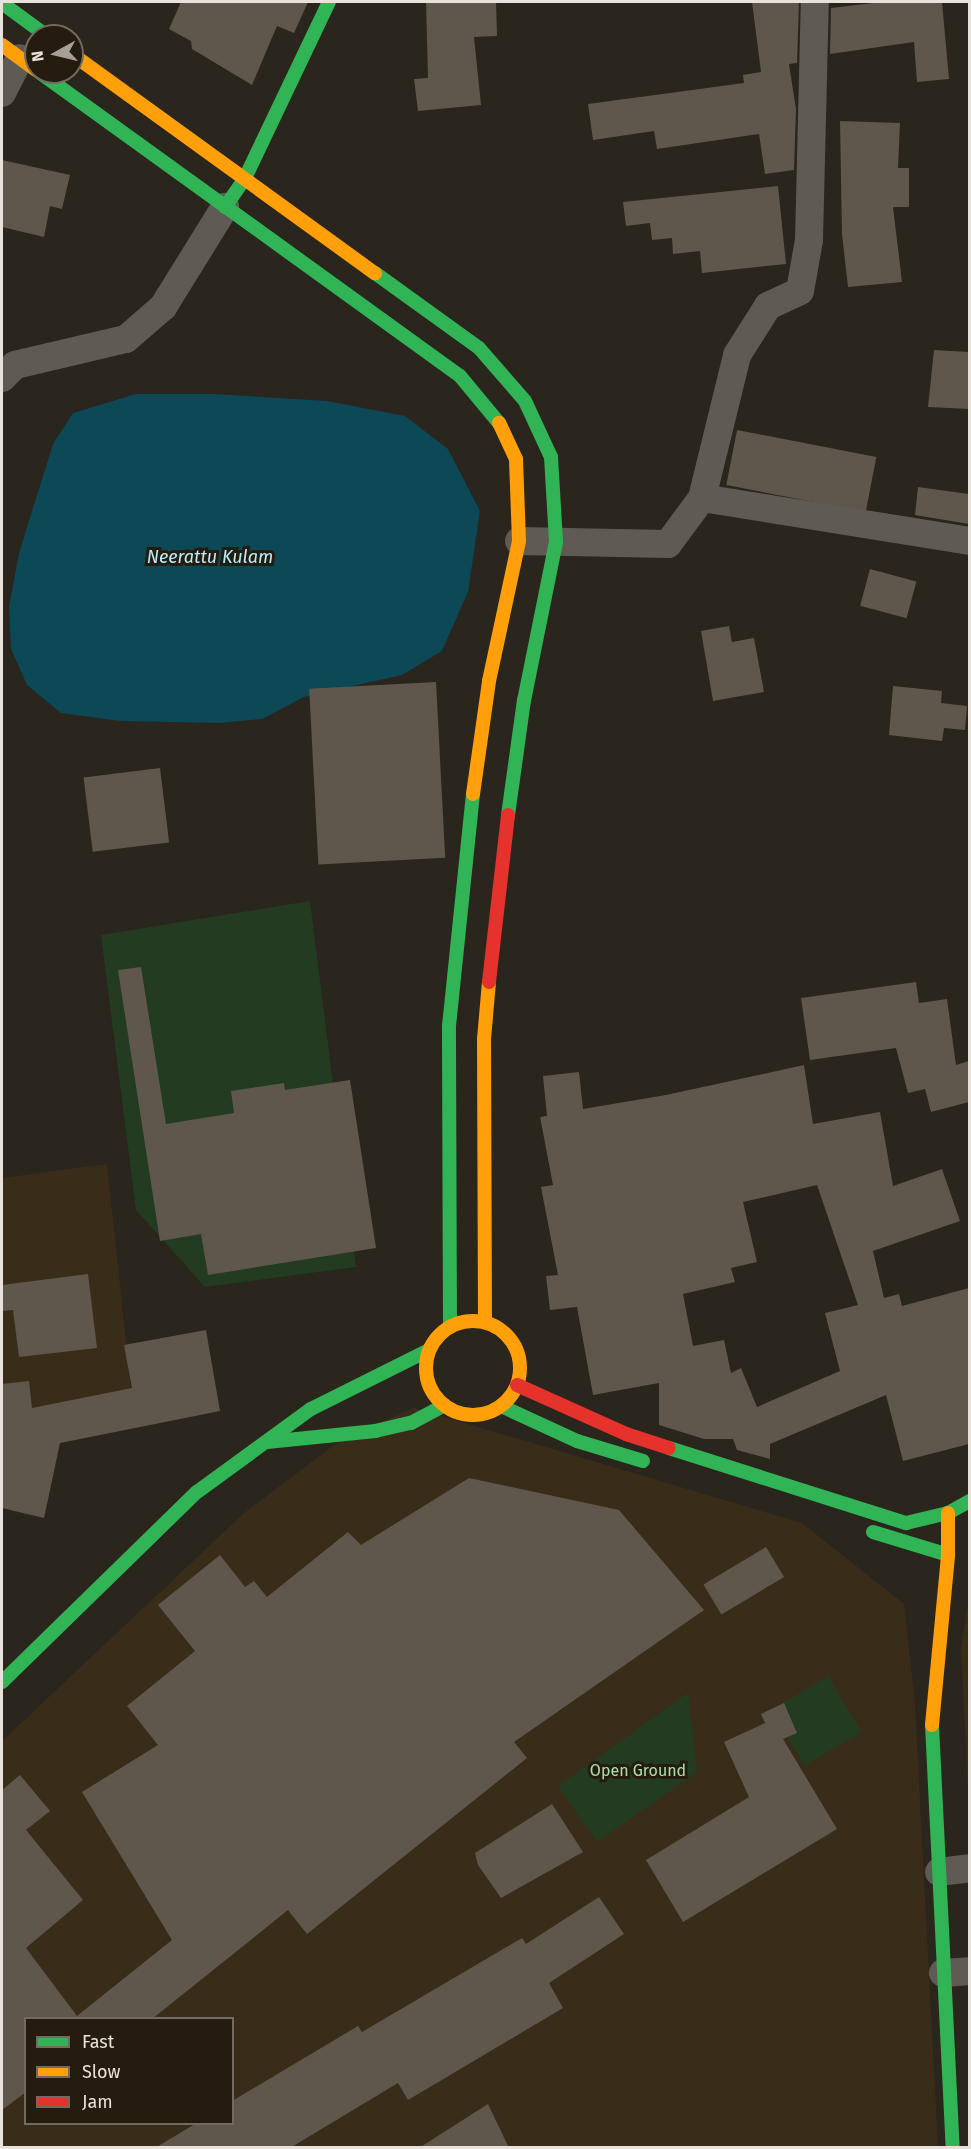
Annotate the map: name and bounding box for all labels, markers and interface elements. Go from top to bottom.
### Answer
north arrow [24,24,84,84]
text: N [28,50,48,63]
water label: Neerattu Kulam [147,546,273,568]
park label: Open Ground [590,1761,686,1781]
legend [24,2017,234,2125]
text: Fast [82,2031,114,2053]
text: Slow [82,2061,120,2083]
text: Jam [82,2091,113,2113]

